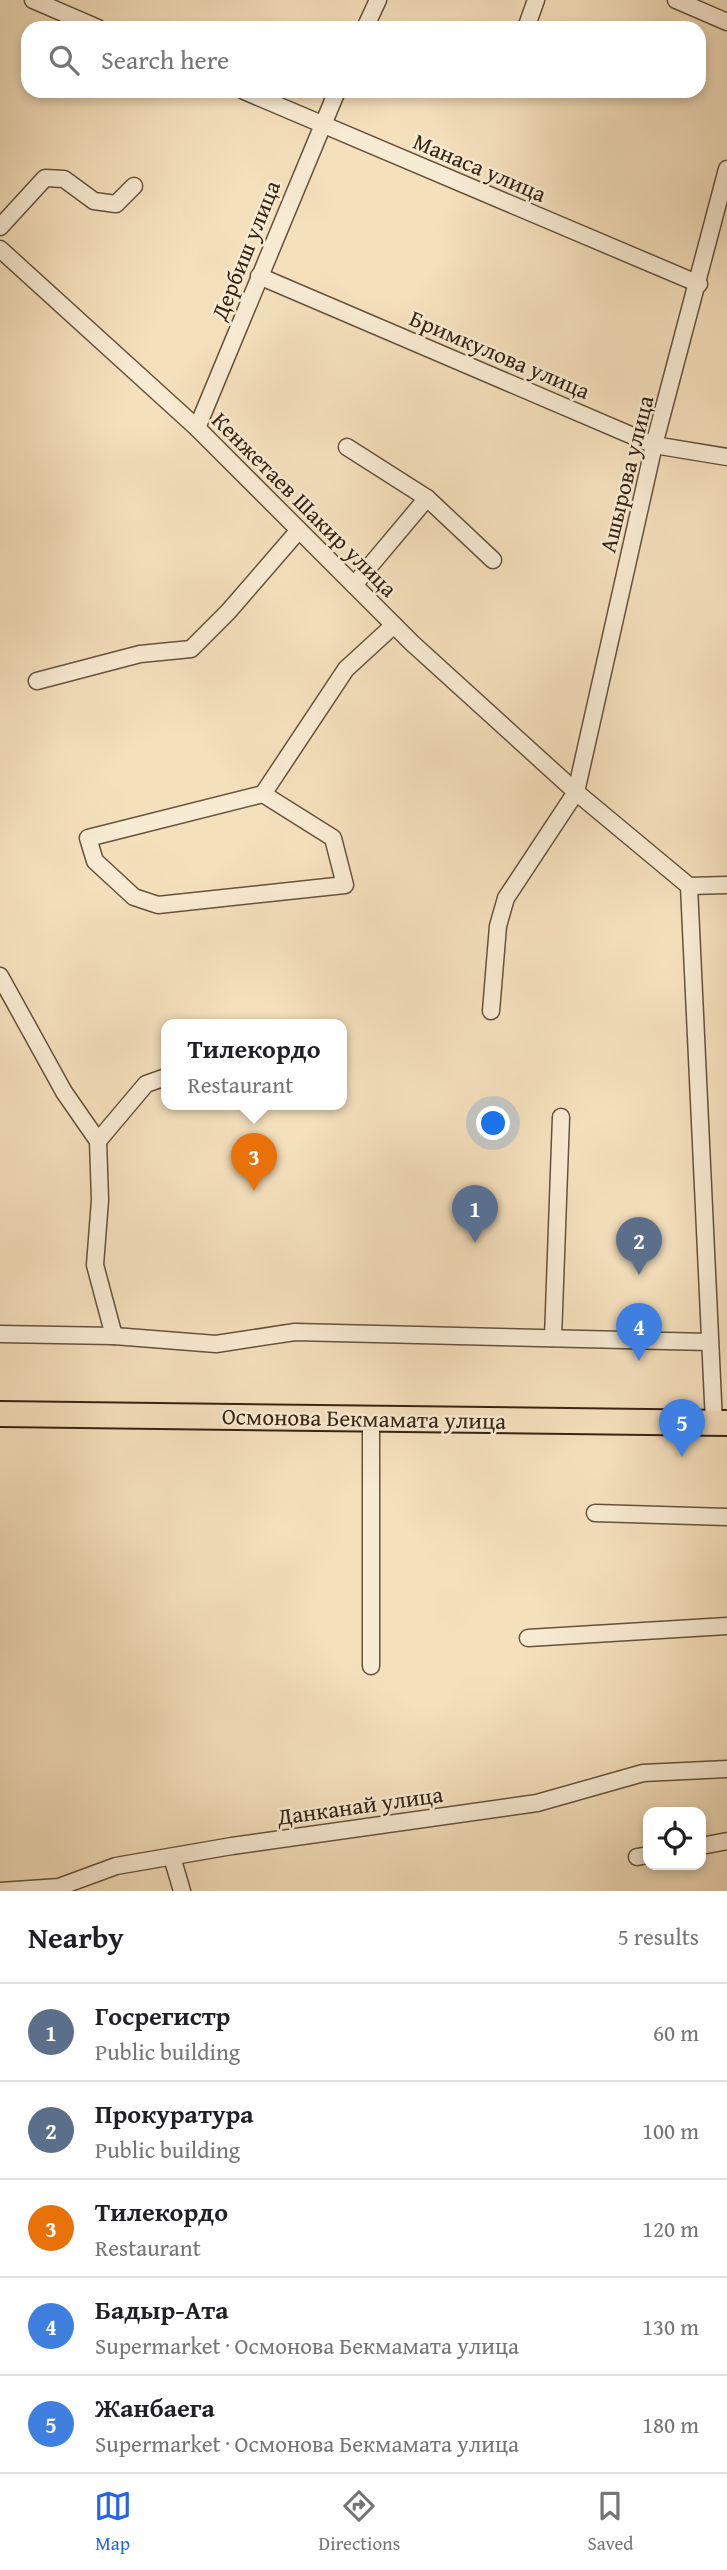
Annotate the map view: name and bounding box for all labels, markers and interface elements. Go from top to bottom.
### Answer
search box [21,21,706,98]
text: Search here [101,40,229,79]
icon: search [45,41,83,79]
street label: Манаса улица [408,124,552,210]
street label: Дербиш улица [202,175,288,326]
street label: Бримкулова улица [405,301,595,407]
street label: Ашырова улица [591,392,661,556]
street label: Кенжетаев Шакир улица [205,404,405,604]
popup [161,1019,347,1110]
text: Тилекордо [188,1029,321,1068]
text: Restaurant [188,1068,293,1101]
your location [476,1106,510,1140]
pin: 3 [231,1133,277,1191]
pin: 1 [452,1185,498,1243]
pin: 2 [616,1217,662,1275]
pin: 4 [616,1303,662,1361]
street label: Осмонова Бекмамата улица [221,1399,507,1437]
pin: 5 [659,1399,705,1457]
street label: Данканай улица [274,1777,445,1833]
map controls [643,1807,706,1870]
button: locate [643,1807,706,1870]
text: Nearby [28,1915,124,1959]
text: 5 results [618,1920,699,1953]
text: Госрегистр [95,1996,230,2035]
text: 1 [45,2016,57,2049]
text: 60 m [653,2016,699,2049]
text: Public building [95,2035,240,2068]
text: Прокуратура [95,2094,254,2133]
text: 2 [45,2114,57,2147]
text: 100 m [642,2114,699,2147]
text: Public building [95,2133,240,2166]
text: Тилекордо [95,2192,228,2231]
text: 3 [45,2212,57,2245]
text: 120 m [642,2212,699,2245]
text: Restaurant [95,2231,201,2264]
text: Бадыр-Ата [95,2290,228,2329]
text: 4 [45,2310,57,2343]
text: 130 m [642,2310,699,2343]
text: Supermarket · Осмонова Бекмамата улица [95,2329,519,2362]
text: Жанбаега [95,2388,215,2427]
text: 5 [45,2408,57,2441]
text: 180 m [642,2408,699,2441]
text: Supermarket · Осмонова Бекмамата улица [95,2427,519,2460]
tab: Map [94,2487,132,2557]
tab: Directions [319,2487,400,2557]
tab: Saved [587,2487,633,2557]

